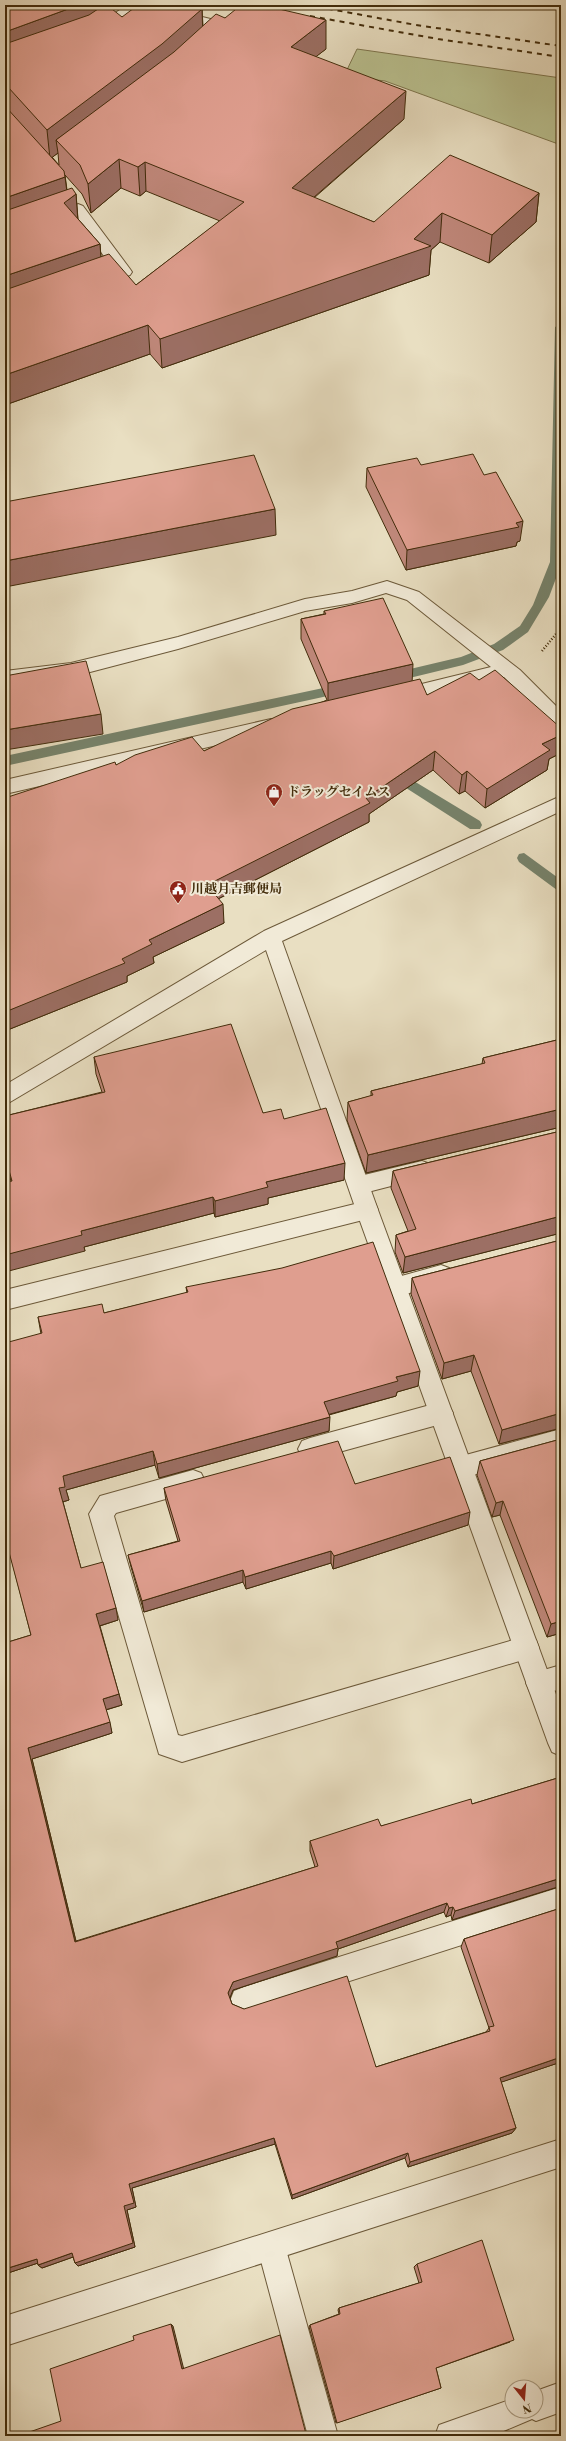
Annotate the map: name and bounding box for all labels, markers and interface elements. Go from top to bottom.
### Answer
shop icon: ドラッグセイムス [264,782,284,807]
place label: ドラッグセイムス [287,784,390,800]
public building icon: 川越月吉郵便局 [168,879,188,904]
place label: 川越月吉郵便局 [191,881,282,897]
north arrow [504,2379,544,2419]
text: N [520,2400,533,2416]

